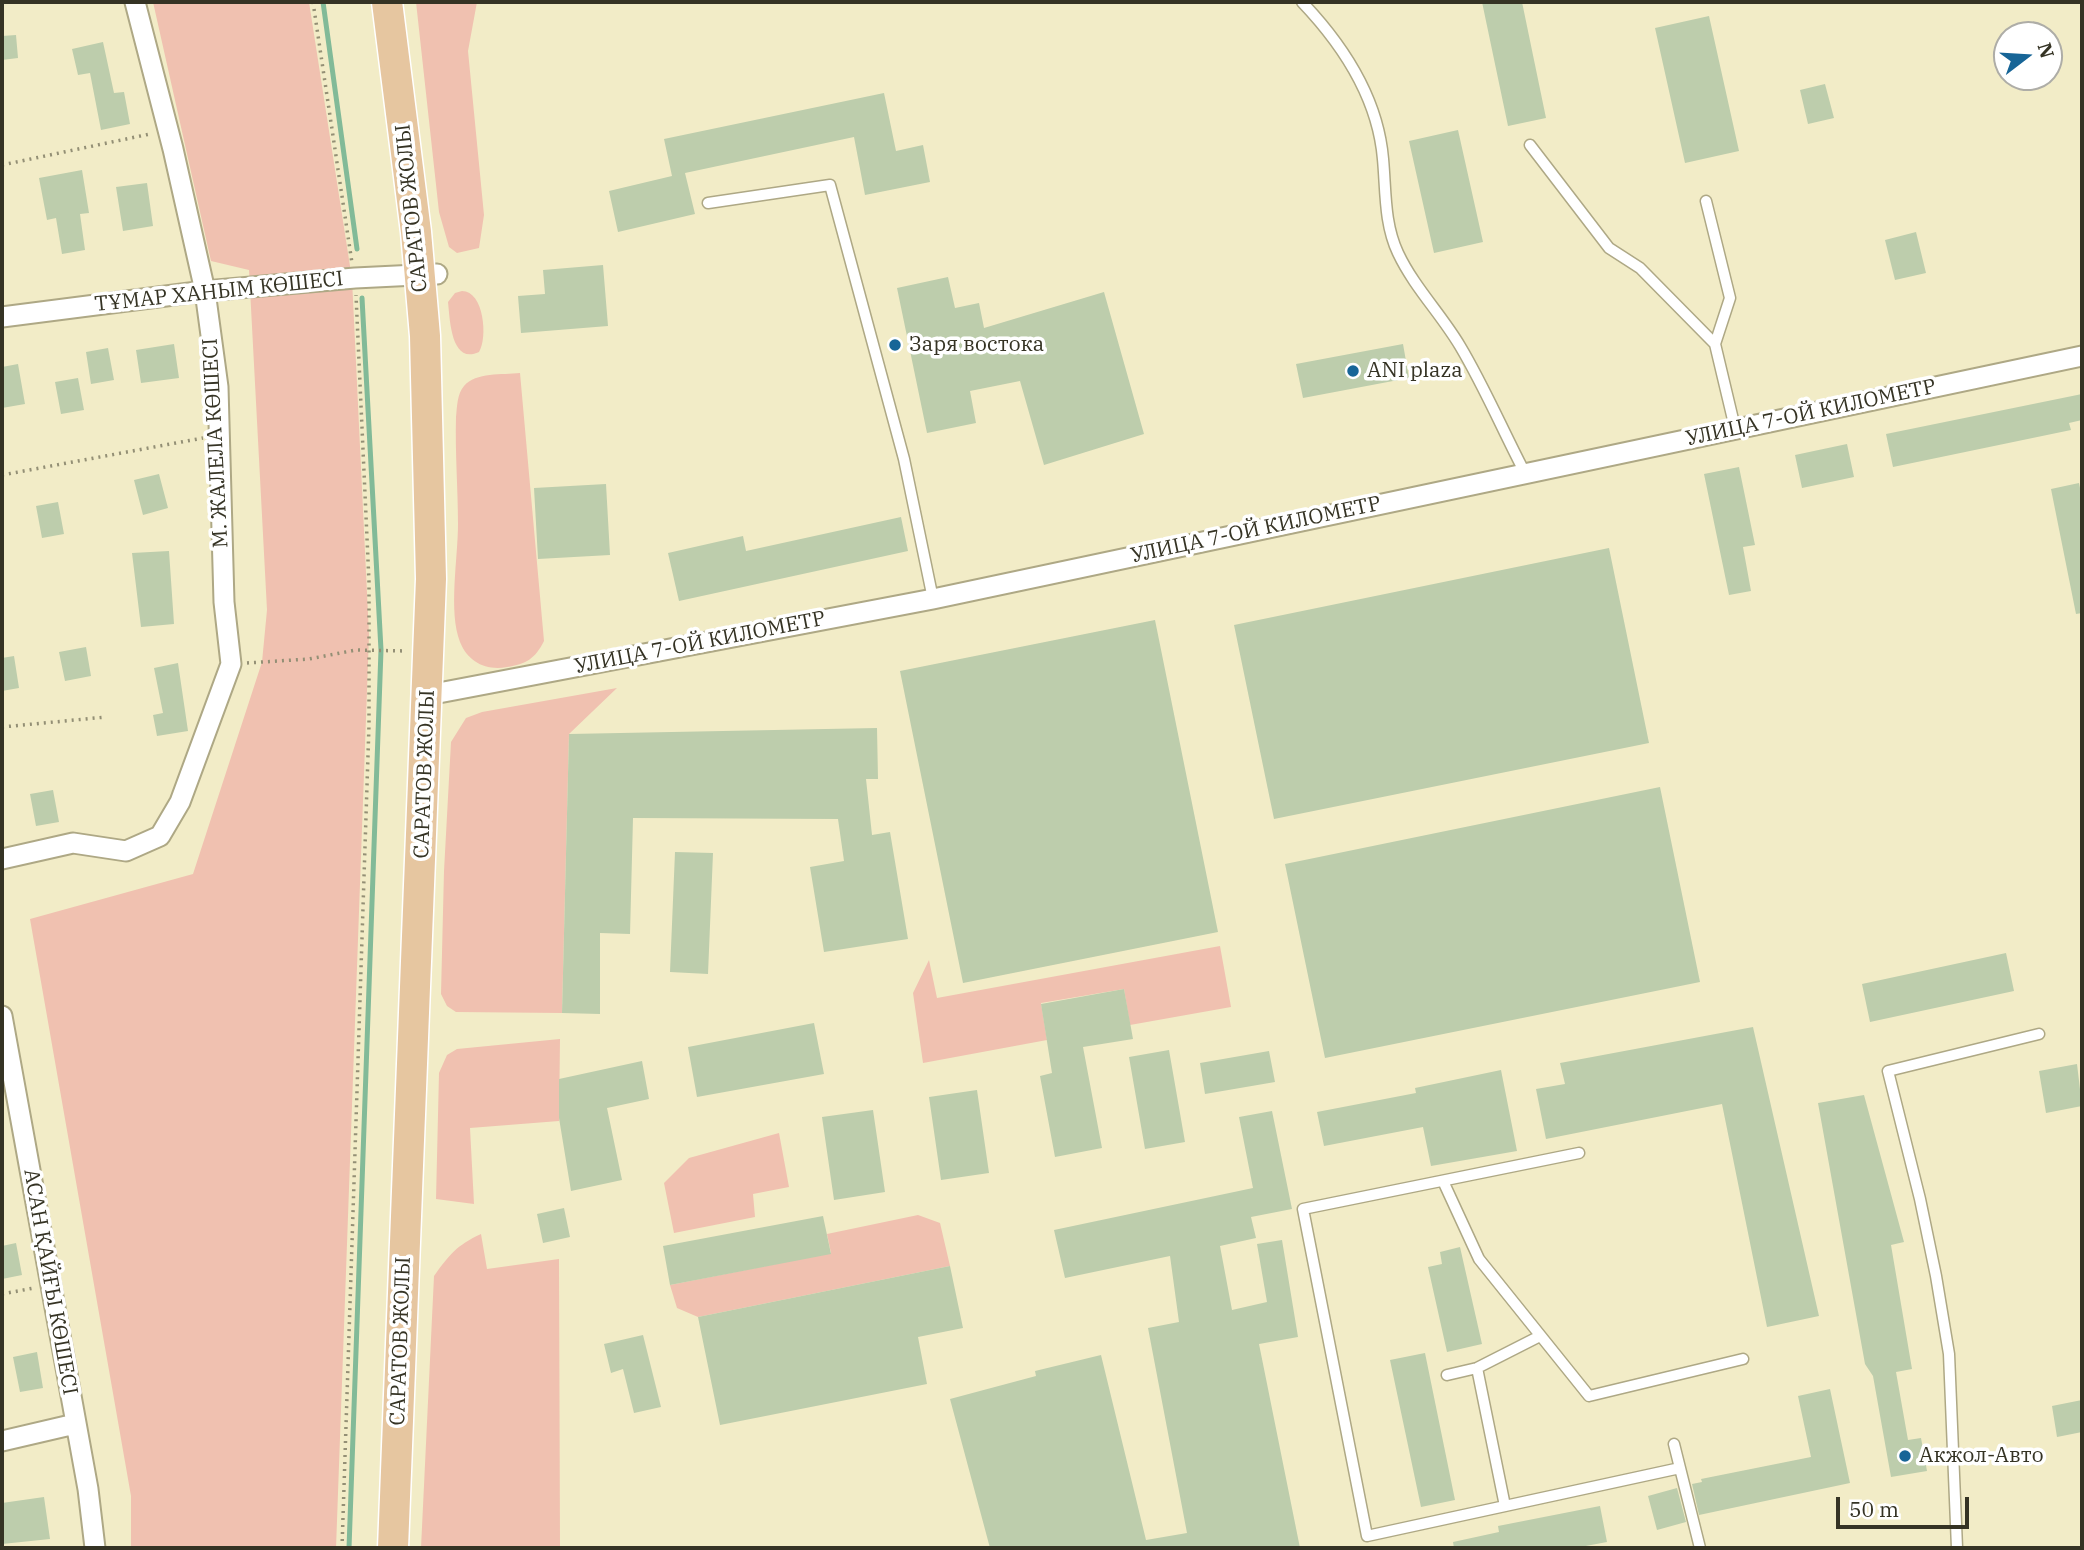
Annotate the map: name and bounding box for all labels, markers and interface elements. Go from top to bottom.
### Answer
north arrow [1993,21,2063,91]
text: N [2032,40,2060,61]
street label: САРАТОВ ЖОЛЫ [391,123,433,293]
street label: ТҰМАР ХАНЫМ КӨШЕСІ [93,266,345,318]
place label: Заря востока [909,332,1044,358]
street label: М. ЖАЛЕЛА КӨШЕСІ [198,337,234,549]
marker: Заря востока [887,337,903,353]
place label: ANI plaza [1367,358,1463,384]
marker: ANI plaza [1345,363,1361,379]
street label: УЛИЦА 7-ОЙ КИЛОМЕТР [1684,374,1938,452]
street label: УЛИЦА 7-ОЙ КИЛОМЕТР [1129,491,1383,569]
street label: УЛИЦА 7-ОЙ КИЛОМЕТР [572,606,828,680]
street label: САРАТОВ ЖОЛЫ [409,689,441,859]
street label: АСАН ҚАЙҒЫ КӨШЕСІ [18,1167,82,1397]
street label: САРАТОВ ЖОЛЫ [385,1256,417,1426]
place label: Акжол-Авто [1919,1443,2044,1469]
marker: Акжол-Авто [1897,1448,1913,1464]
scale bar [1839,1484,1972,1528]
text: 50 m [1849,1495,1899,1523]

